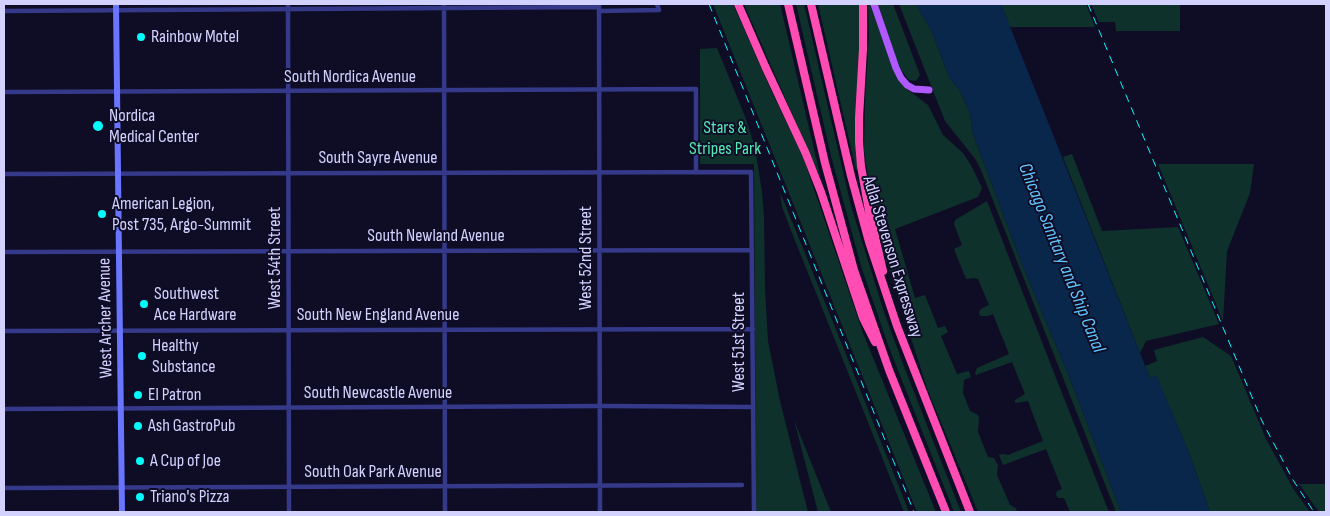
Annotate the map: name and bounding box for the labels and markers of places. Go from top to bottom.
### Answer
place label: Rainbow Motel [151,26,239,48]
marker: Rainbow Motel [135,31,147,43]
place label: Nordica Medical Center [109,105,199,148]
marker: Nordica Medical Center [91,119,105,133]
place label: American Legion, Post 735, Argo-Summit [112,193,251,235]
marker: American Legion, Post 735, Argo-Summit [96,208,108,220]
place label: Southwest Ace Hardware [154,283,237,326]
marker: Southwest Ace Hardware [138,298,150,310]
place label: Healthy Substance [152,335,216,378]
marker: Healthy Substance [136,350,148,362]
place label: El Patron [148,384,201,406]
marker: El Patron [132,389,144,401]
place label: Ash GastroPub [148,415,235,437]
marker: Ash GastroPub [132,420,144,432]
place label: A Cup of Joe [150,450,221,472]
marker: A Cup of Joe [134,455,146,467]
place label: Triano's Pizza [150,486,230,508]
marker: Triano's Pizza [134,491,146,503]

